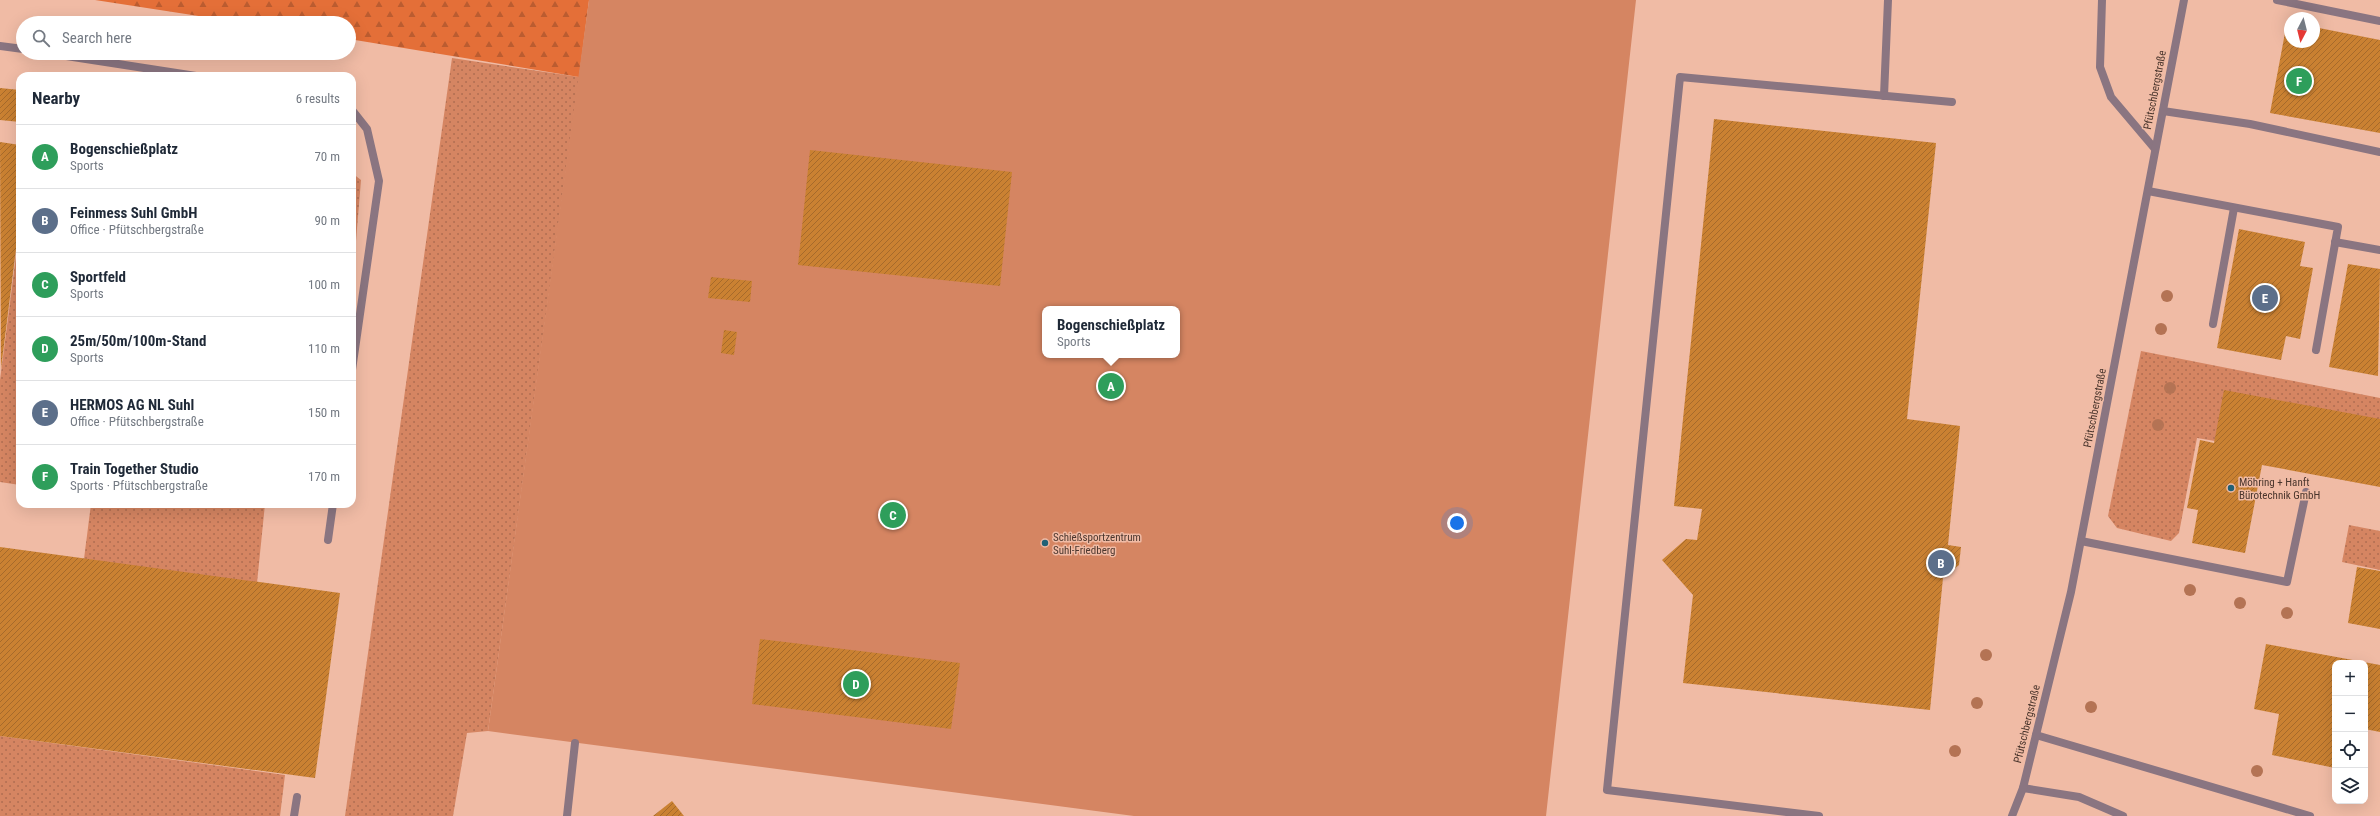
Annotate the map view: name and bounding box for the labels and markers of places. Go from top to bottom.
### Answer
pin: F [2286,66,2312,96]
pin: E [2252,283,2278,313]
pin: A [1098,371,1124,401]
place label: Möhring + Hanft Bürotechnik GmbH [2239,476,2320,502]
marker: Möhring + Hanft Bürotechnik GmbH [2226,483,2236,493]
pin: C [880,500,906,530]
place label: Schießsportzentrum Suhl-Friedberg [1053,531,1141,557]
marker: Schießsportzentrum Suhl-Friedberg [1040,538,1050,548]
pin: B [1928,548,1954,578]
pin: D [843,669,869,699]

